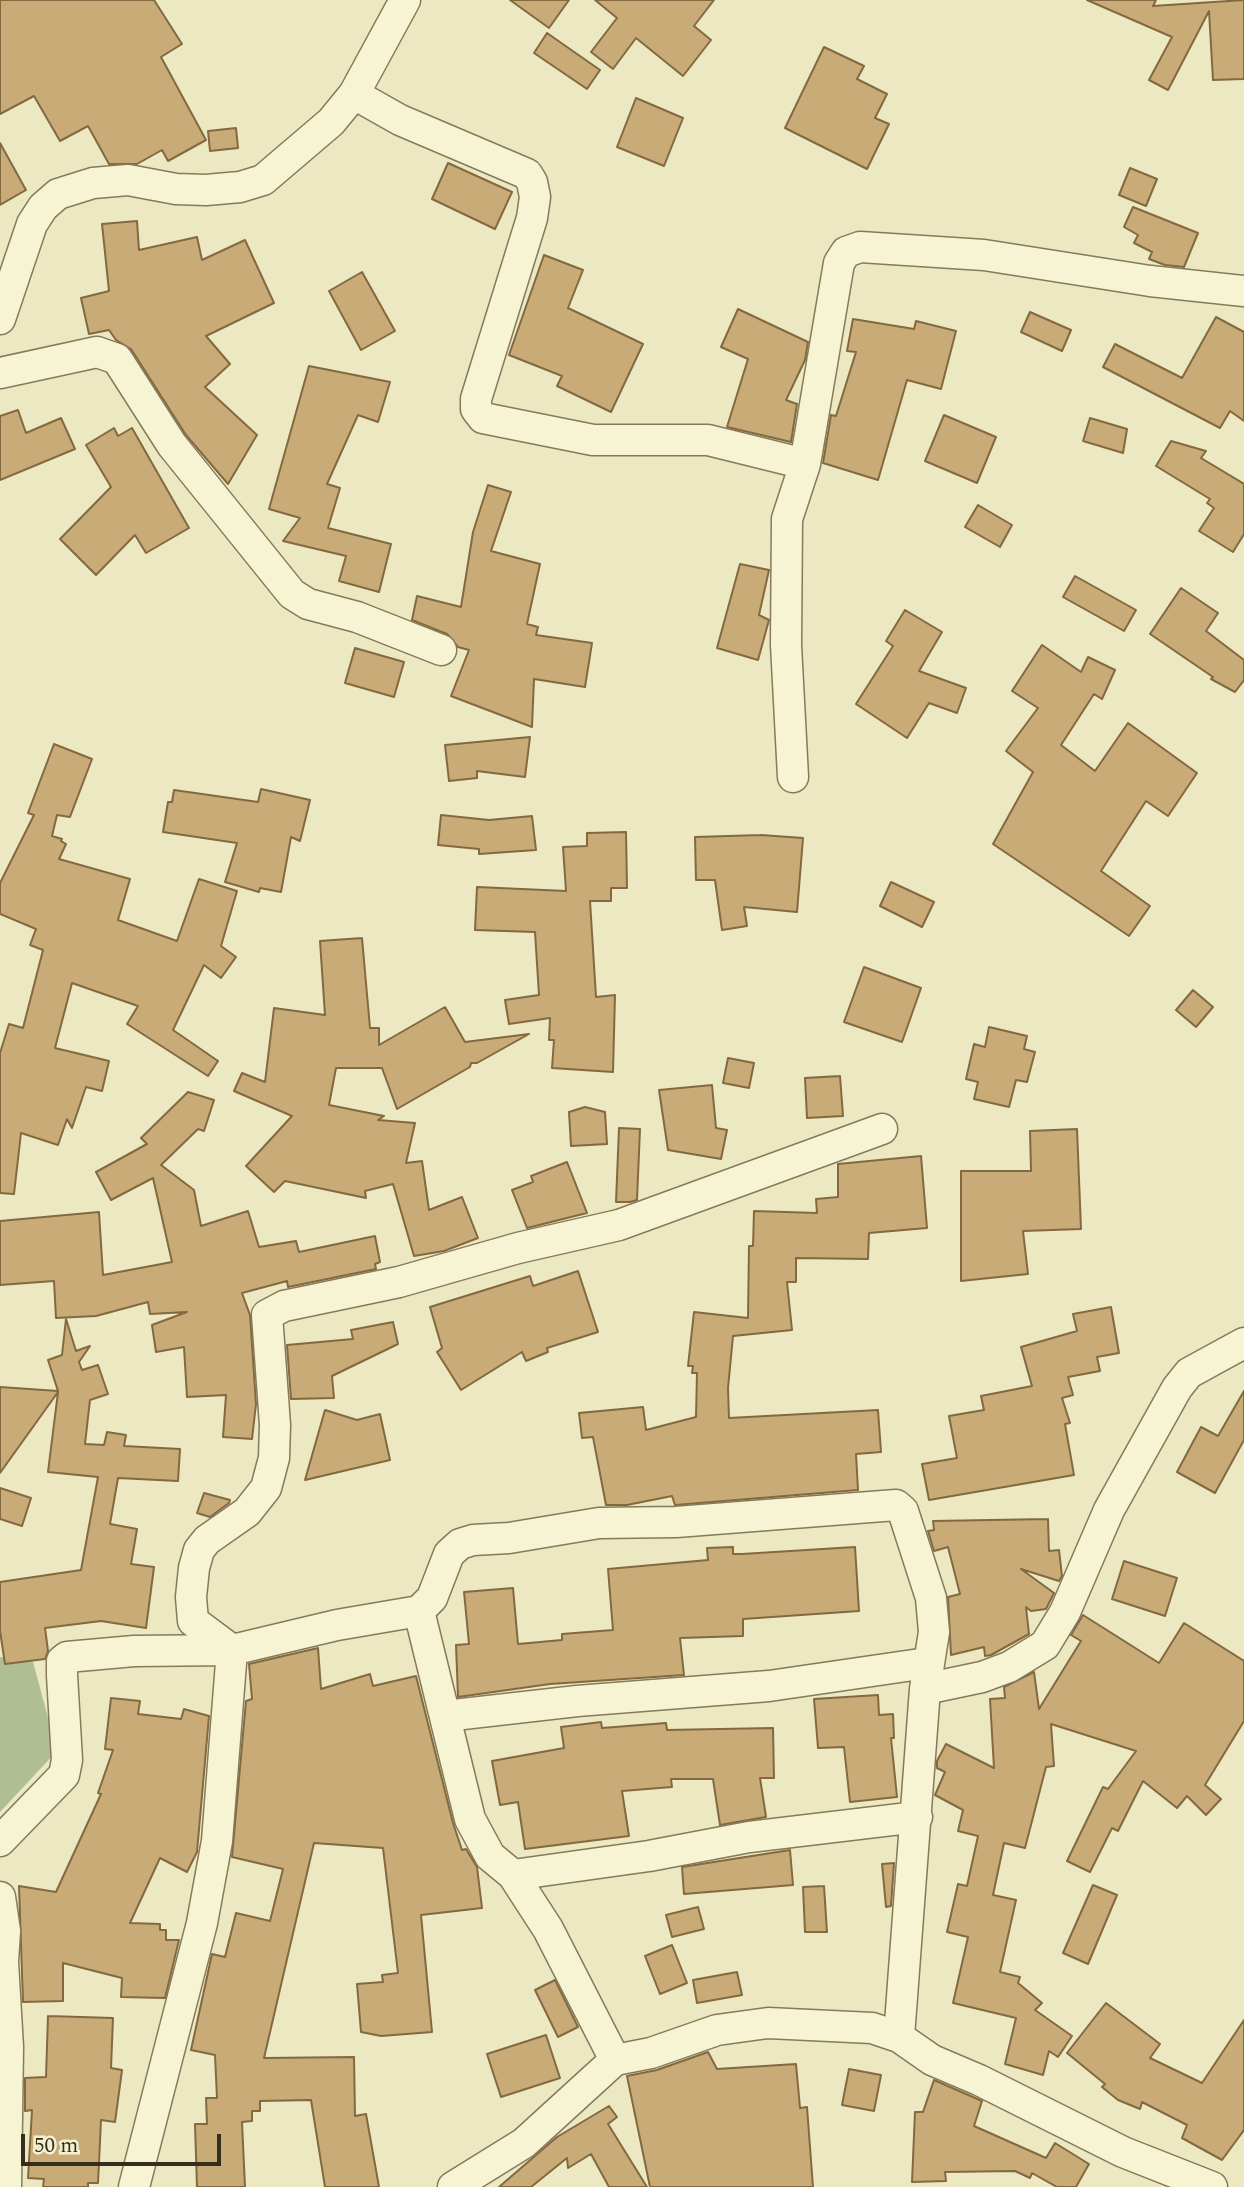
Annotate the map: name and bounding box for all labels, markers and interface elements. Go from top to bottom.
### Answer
scale bar [24,2120,224,2164]
text: 50 m [34,2130,78,2162]

